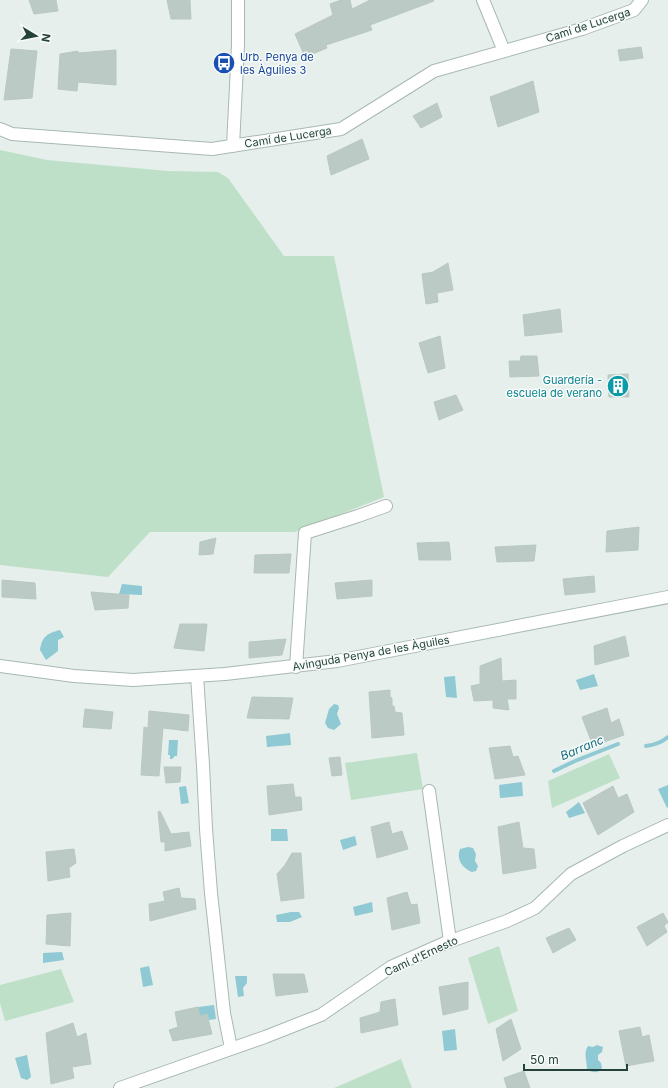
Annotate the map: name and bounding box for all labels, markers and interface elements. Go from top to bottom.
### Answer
street label: Camí de Lucerga [544,5,632,45]
north arrow [16,16,56,56]
text: N [38,32,53,43]
bus stop icon: Urb. Penya de les Àguiles 3 [211,50,237,76]
place label: Urb. Penya de les Àguiles 3 [240,50,314,77]
street label: Camí de Lucerga [243,123,333,151]
place label: Guardería - escuela de verano [507,373,602,400]
building icon: Guardería - escuela de verano [605,373,631,399]
street label: Avinguda Penya de les Àguiles [291,632,451,674]
water label: Barranc [558,732,606,763]
street label: Camí d'Ernesto [382,933,460,979]
scale bar [524,1046,627,1072]
text: 50 m [530,1052,559,1067]

